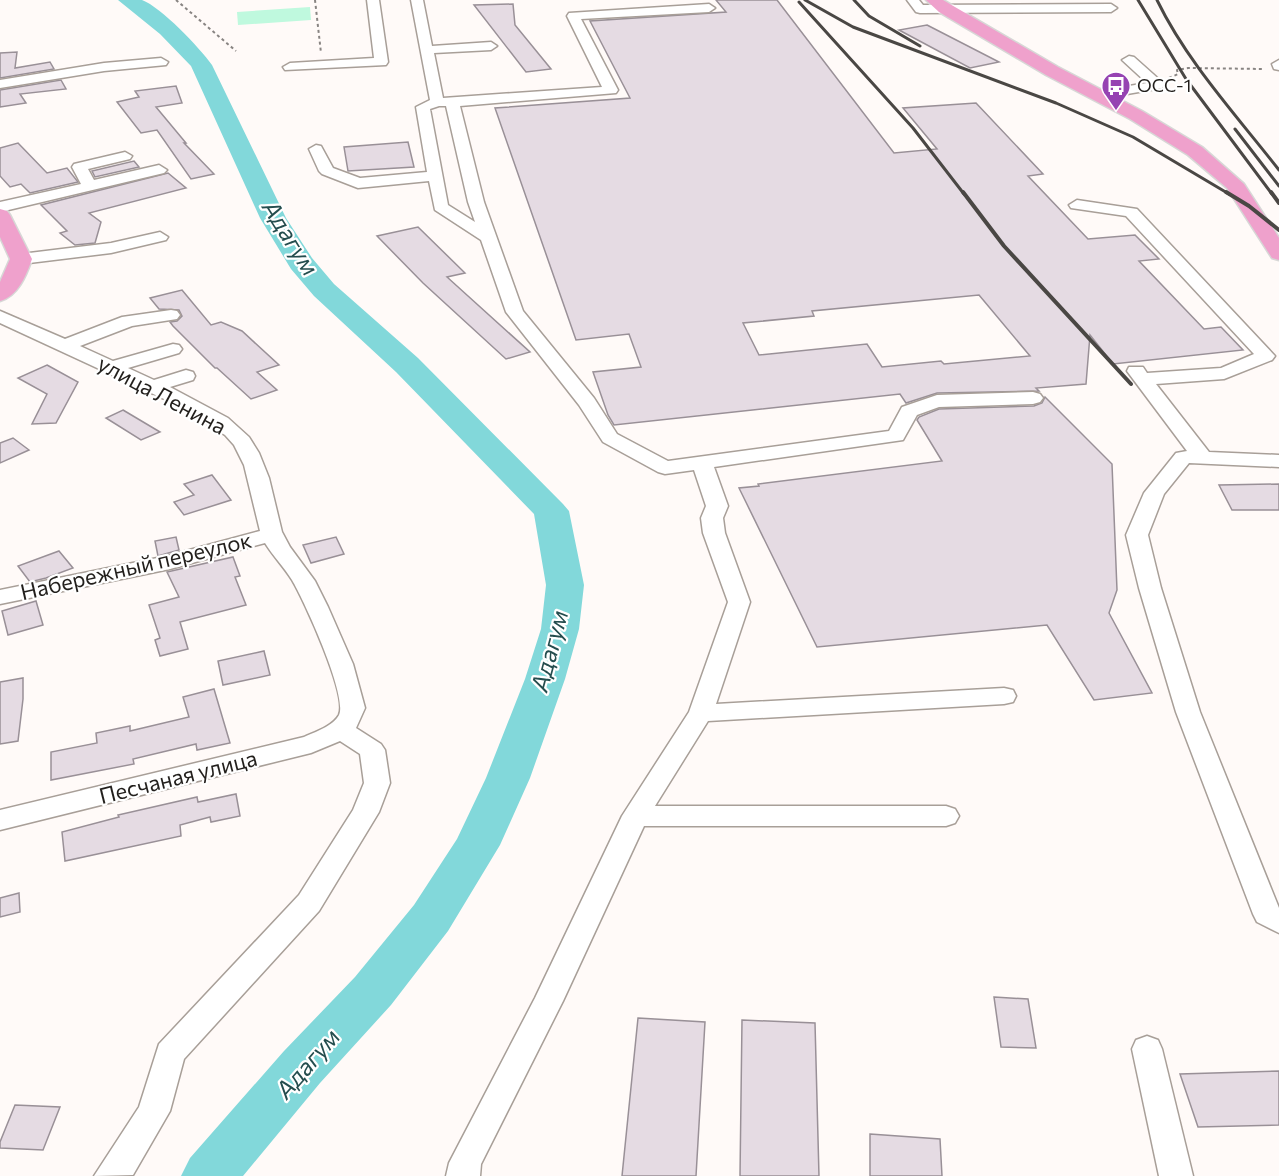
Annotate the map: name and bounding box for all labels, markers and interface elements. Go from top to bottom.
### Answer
bus stop icon: ОСС-1 [1100,70,1132,112]
place label: ОСС-1 [1137,74,1191,96]
water label: Адагум [256,193,326,280]
street label: улица Ленина [93,349,231,440]
street label: Набережный переулок [18,526,254,605]
water label: Адагум [524,607,573,695]
street label: Песчаная улица [96,744,260,809]
water label: Адагум [268,1022,345,1105]

